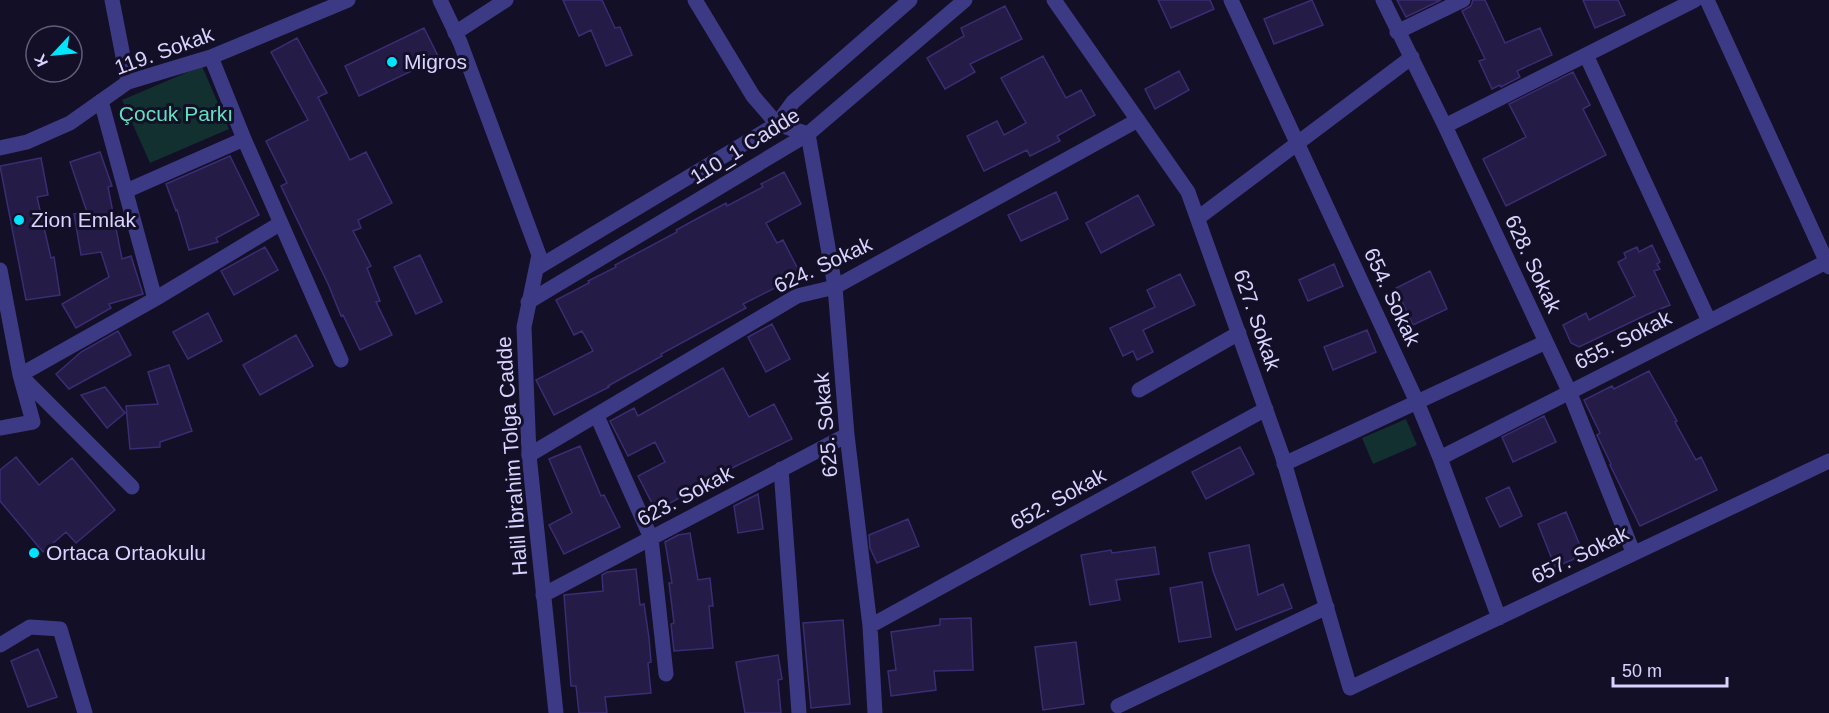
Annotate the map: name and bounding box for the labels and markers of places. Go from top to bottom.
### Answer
place label: Migros [404,50,467,73]
marker: Migros [385,55,399,69]
place label: Zion Emlak [31,208,137,231]
marker: Zion Emlak [12,213,26,227]
place label: Ortaca Ortaokulu [46,541,206,564]
marker: Ortaca Ortaokulu [27,546,41,560]

